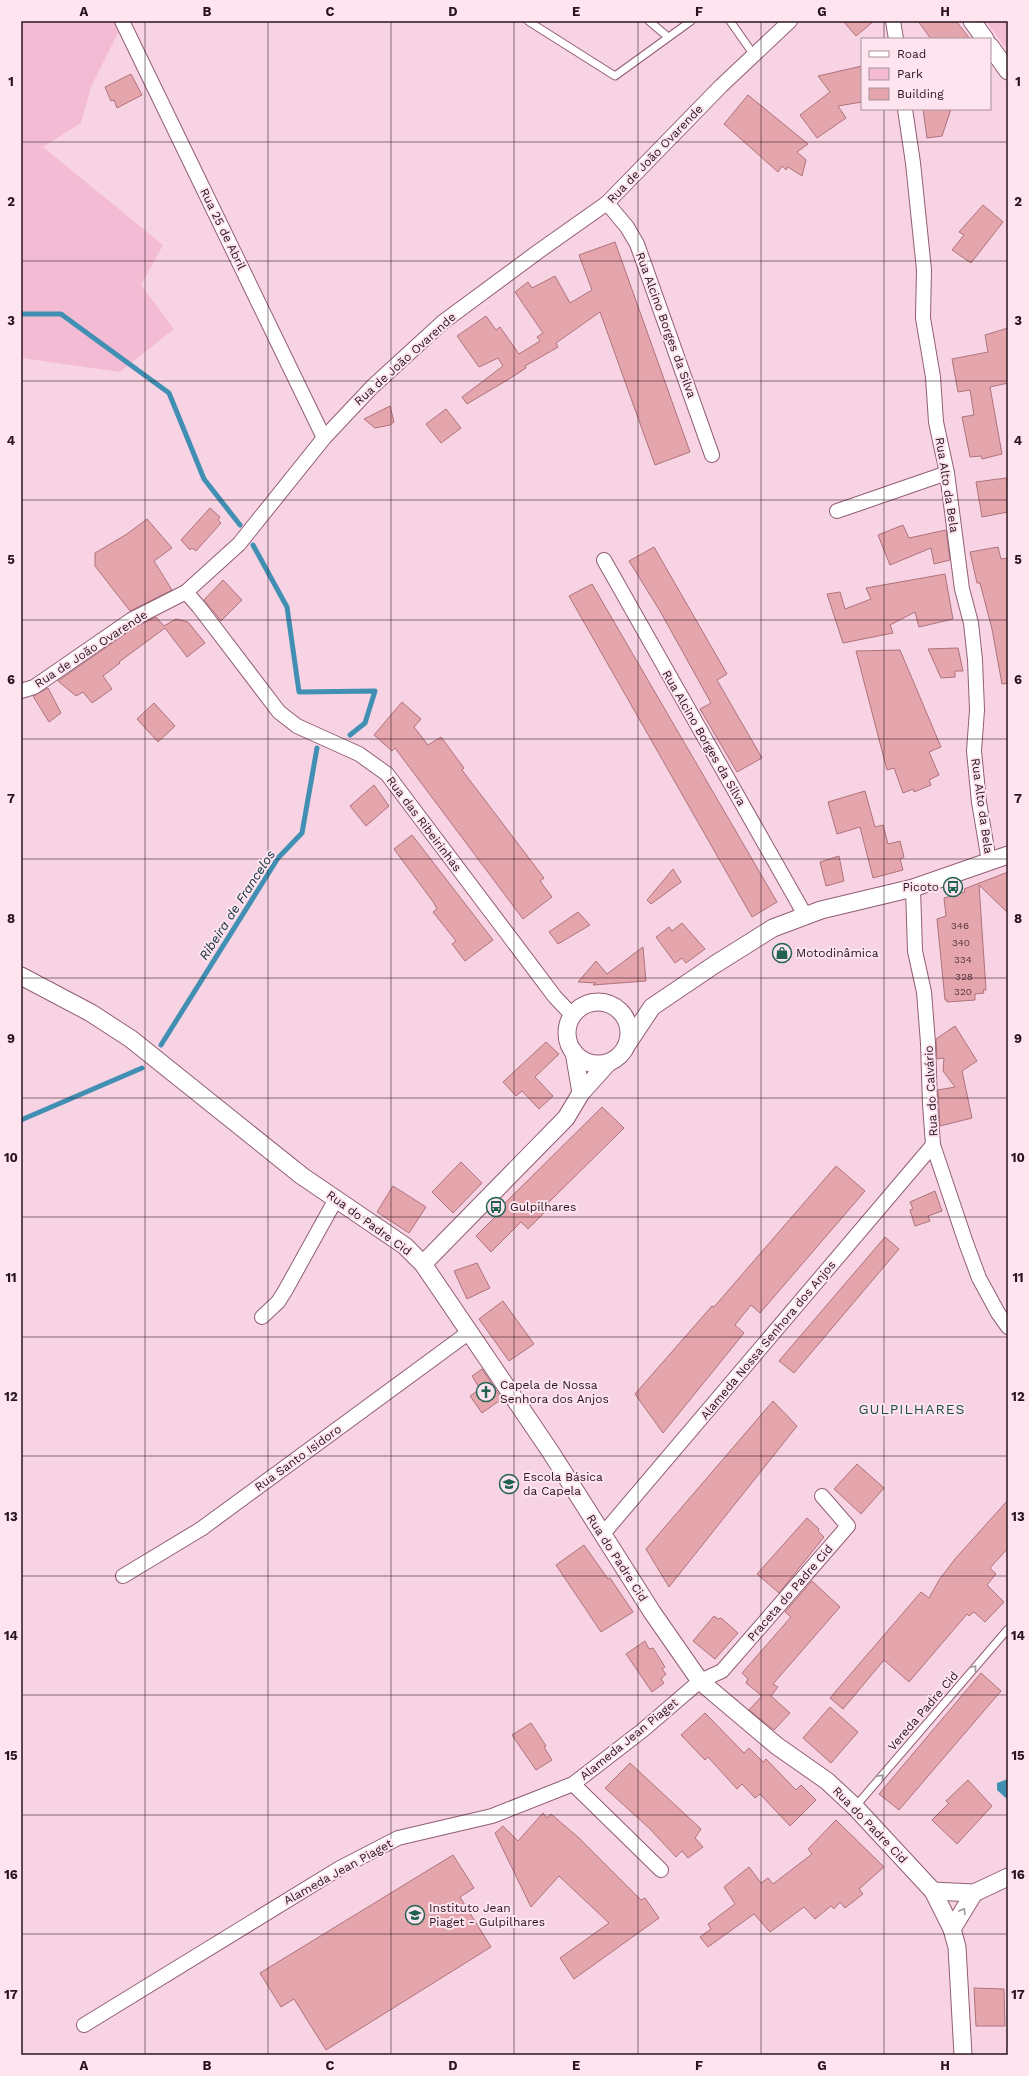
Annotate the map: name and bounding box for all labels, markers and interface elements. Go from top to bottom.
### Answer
text: A [80,4,89,19]
text: B [203,4,212,19]
text: C [326,4,335,19]
text: D [448,4,458,19]
text: E [572,4,580,19]
text: F [695,4,703,19]
text: G [817,4,827,19]
text: H [940,4,950,19]
legend [861,38,991,110]
text: Road [897,47,926,61]
text: Park [897,67,923,81]
text: 1 [8,74,14,89]
text: 1 [1015,74,1021,89]
text: Building [897,87,944,101]
street label: Rua de João Ovarende [604,102,706,206]
street label: Rua 25 de Abril [197,186,249,272]
text: 2 [7,194,15,209]
text: 2 [1014,194,1022,209]
street label: Rua Alcino Borges da Silva [633,250,699,400]
street label: Rua de João Ovarende [351,310,459,408]
text: 3 [7,313,15,328]
text: 3 [1014,313,1022,328]
text: 4 [7,433,16,448]
text: 4 [1014,433,1023,448]
street label: Rua Alto da Bela [933,436,961,534]
text: 5 [7,552,15,567]
text: 5 [1014,552,1022,567]
street label: Rua de João Ovarende [32,607,150,691]
street label: Rua Alcino Borges da Silva [659,668,749,808]
text: 6 [7,672,15,687]
text: 6 [1014,672,1022,687]
street label: Rua Alto da Bela [968,757,996,855]
street label: Rua das Ribeirinhas [384,774,464,874]
text: 7 [7,791,15,806]
text: 7 [1014,791,1022,806]
water label: Ribeira de Francelos [196,847,278,963]
bus stop icon: Picoto [942,876,964,898]
place label: Picoto [902,880,939,894]
text: 8 [7,911,15,926]
text: 8 [1014,911,1022,926]
house number: 346 [951,920,969,931]
house number: 340 [952,937,970,948]
shop icon: Motodinâmica [771,942,793,964]
place label: Motodinâmica [796,946,879,960]
house number: 334 [954,954,972,965]
house number: 328 [955,971,973,982]
house number: 320 [954,986,972,997]
text: 9 [7,1031,15,1046]
text: 9 [1014,1031,1022,1046]
street label: Rua do Calvário [922,1045,940,1137]
text: 10 [4,1150,18,1165]
text: 10 [1011,1150,1025,1165]
street label: Rua do Padre Cid [324,1188,414,1258]
bus stop icon: Gulpilhares [485,1196,507,1218]
place label: Gulpilhares [510,1200,576,1214]
street label: Alameda Nossa Senhora dos Anjos [697,1258,839,1422]
text: 11 [5,1270,17,1285]
text: 11 [1012,1270,1024,1285]
place label: Capela de Nossa Senhora dos Anjos [500,1378,609,1406]
church icon: Capela de Nossa Senhora dos Anjos [475,1381,497,1403]
text: 12 [4,1389,18,1404]
text: 12 [1011,1389,1025,1404]
district label: GULPILHARES [858,1401,966,1417]
street label: Rua Santo Isidoro [252,1422,344,1494]
place label: Escola Básica da Capela [523,1470,603,1498]
school or university icon: Escola Básica da Capela [498,1473,520,1495]
text: 13 [4,1509,18,1524]
text: 13 [1011,1509,1025,1524]
street label: Rua do Padre Cid [584,1512,650,1604]
street label: Praceta do Padre Cid [744,1542,836,1644]
text: 14 [4,1628,19,1643]
text: 14 [1011,1628,1026,1643]
one-way arrow [970,1665,977,1673]
street label: Vereda Padre Cid [885,1669,961,1753]
street label: Alameda Jean Piaget [577,1695,681,1783]
text: 15 [4,1748,18,1763]
text: 15 [1011,1748,1025,1763]
one-way arrow [876,1775,883,1782]
street label: Rua do Padre Cid [830,1784,910,1866]
street label: Alameda Jean Piaget [281,1836,395,1908]
text: 16 [4,1867,18,1882]
text: 16 [1011,1867,1025,1882]
place label: Instituto Jean Piaget - Gulpilhares [429,1901,545,1929]
school or university icon: Instituto Jean Piaget - Gulpilhares [404,1904,426,1926]
one-way arrow [959,1908,966,1915]
text: 17 [4,1987,18,2002]
text: 17 [1011,1987,1025,2002]
text: A [80,2058,89,2073]
text: B [203,2058,212,2073]
text: C [326,2058,335,2073]
text: D [448,2058,458,2073]
text: E [572,2058,580,2073]
text: F [695,2058,703,2073]
text: G [817,2058,827,2073]
text: H [940,2058,950,2073]

